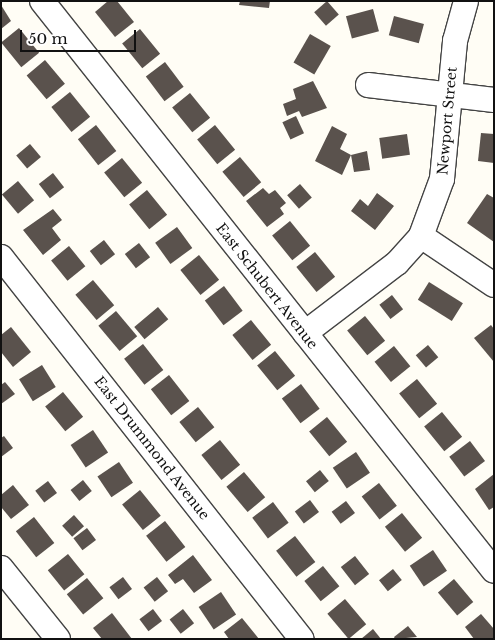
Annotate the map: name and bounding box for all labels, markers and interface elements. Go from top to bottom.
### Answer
scale bar [22,20,139,52]
text: 50 m [28,29,68,48]
street label: Newport Street [434,66,460,176]
street label: East Schubert Avenue [212,220,322,352]
street label: East Drummond Avenue [91,373,213,523]

